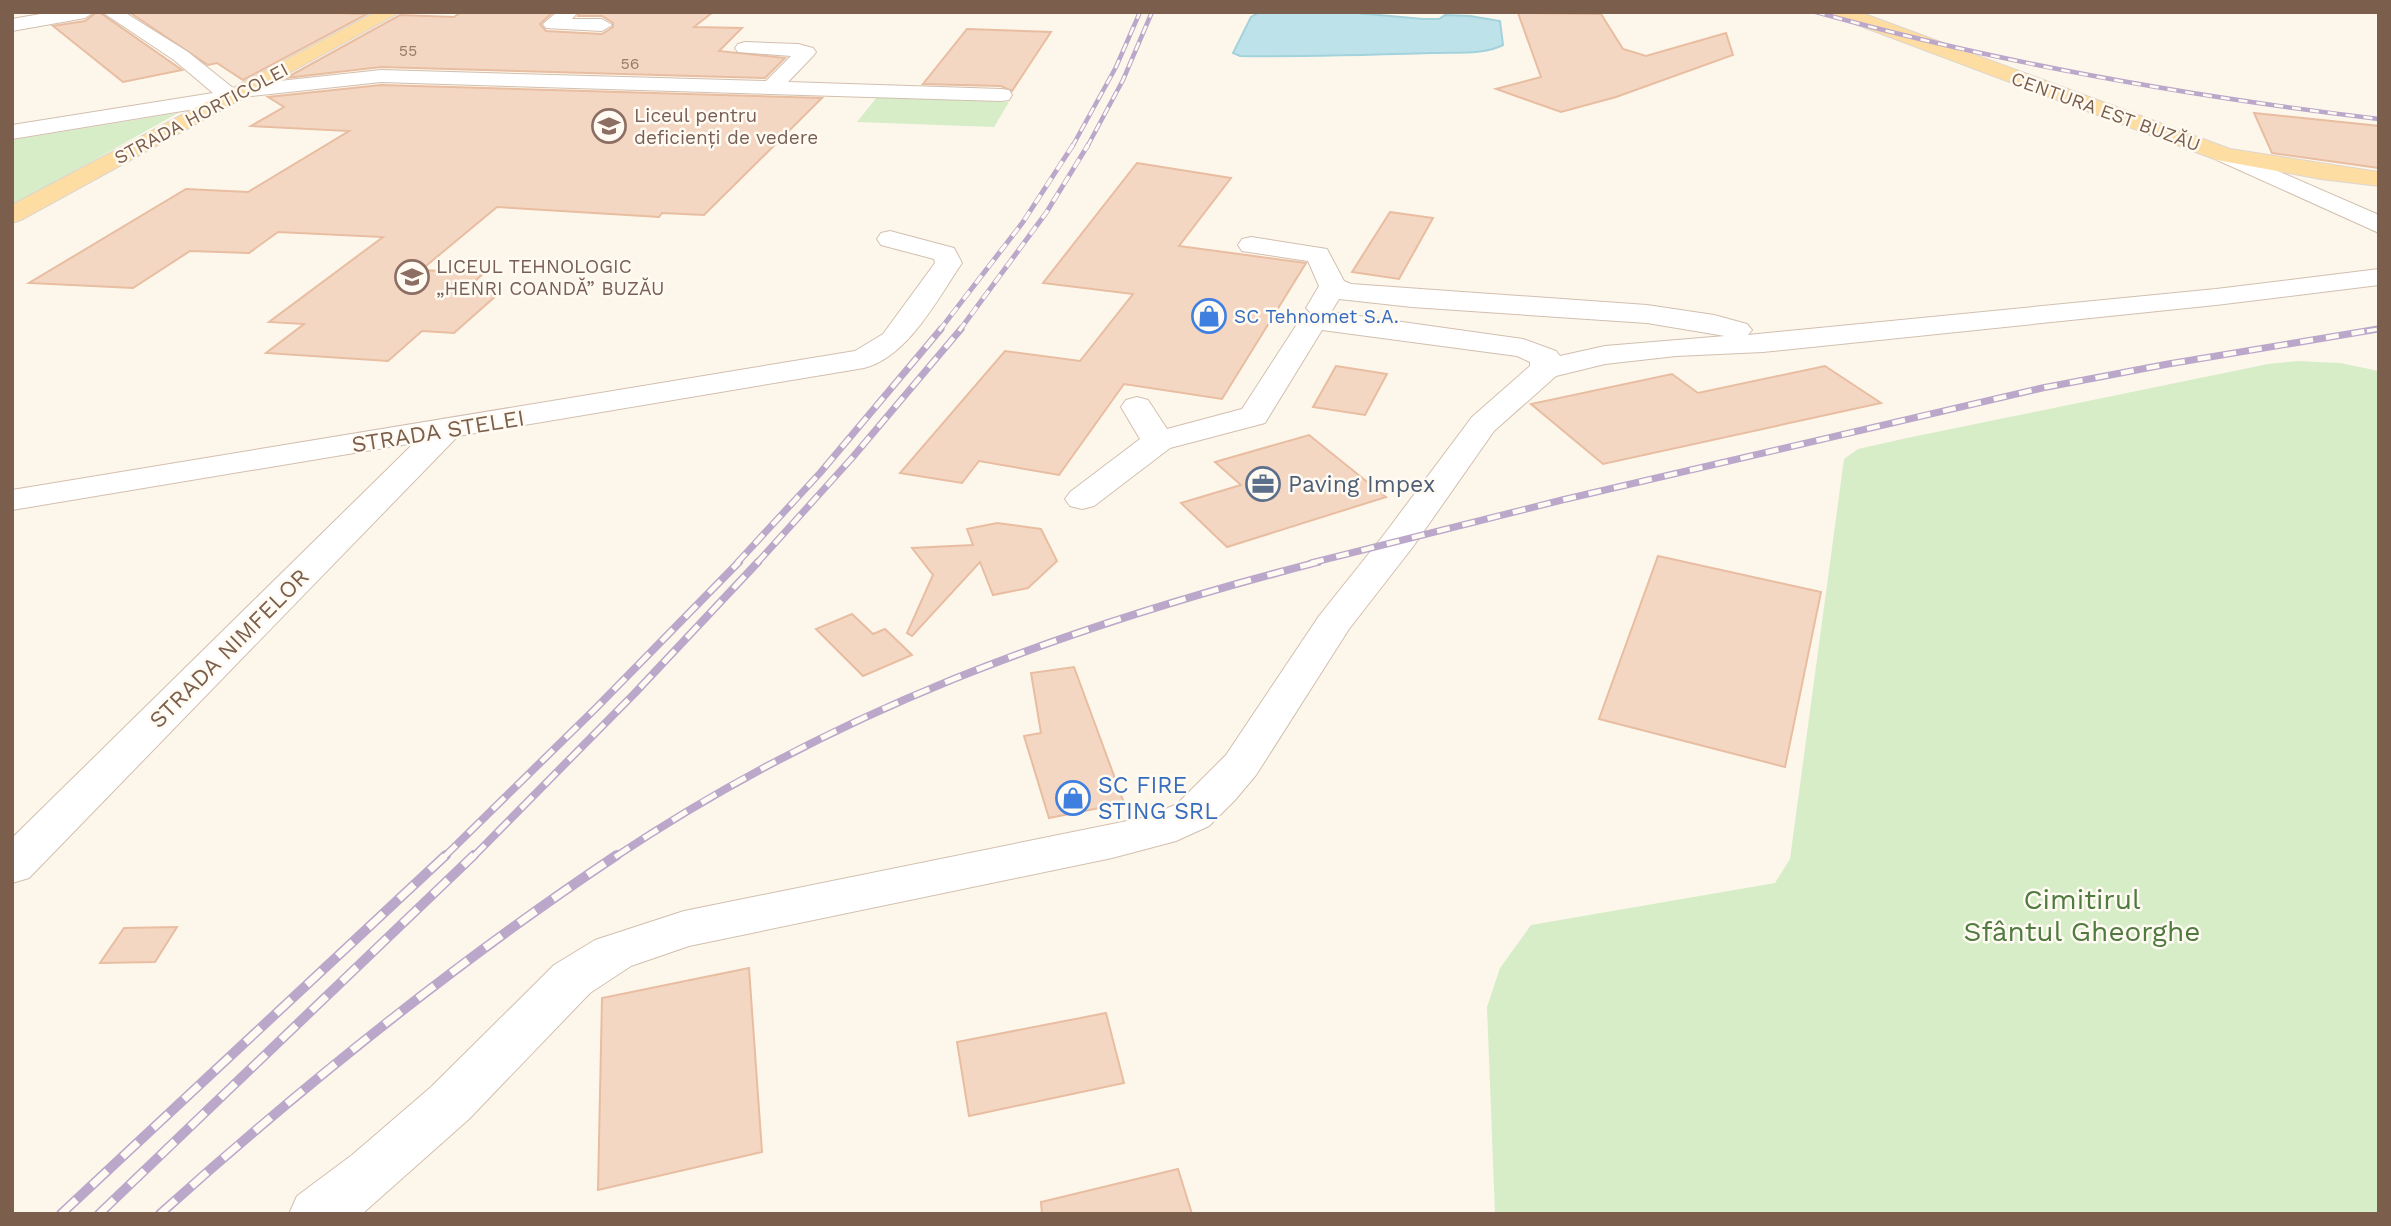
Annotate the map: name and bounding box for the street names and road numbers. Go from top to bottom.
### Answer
street label: STRADA HORTICOLEI [110,58,292,169]
street label: CENTURA EST BUZĂU [2008,67,2204,156]
street label: STRADA STELEI [350,405,526,458]
street label: STRADA NIMFELOR [144,563,315,734]

